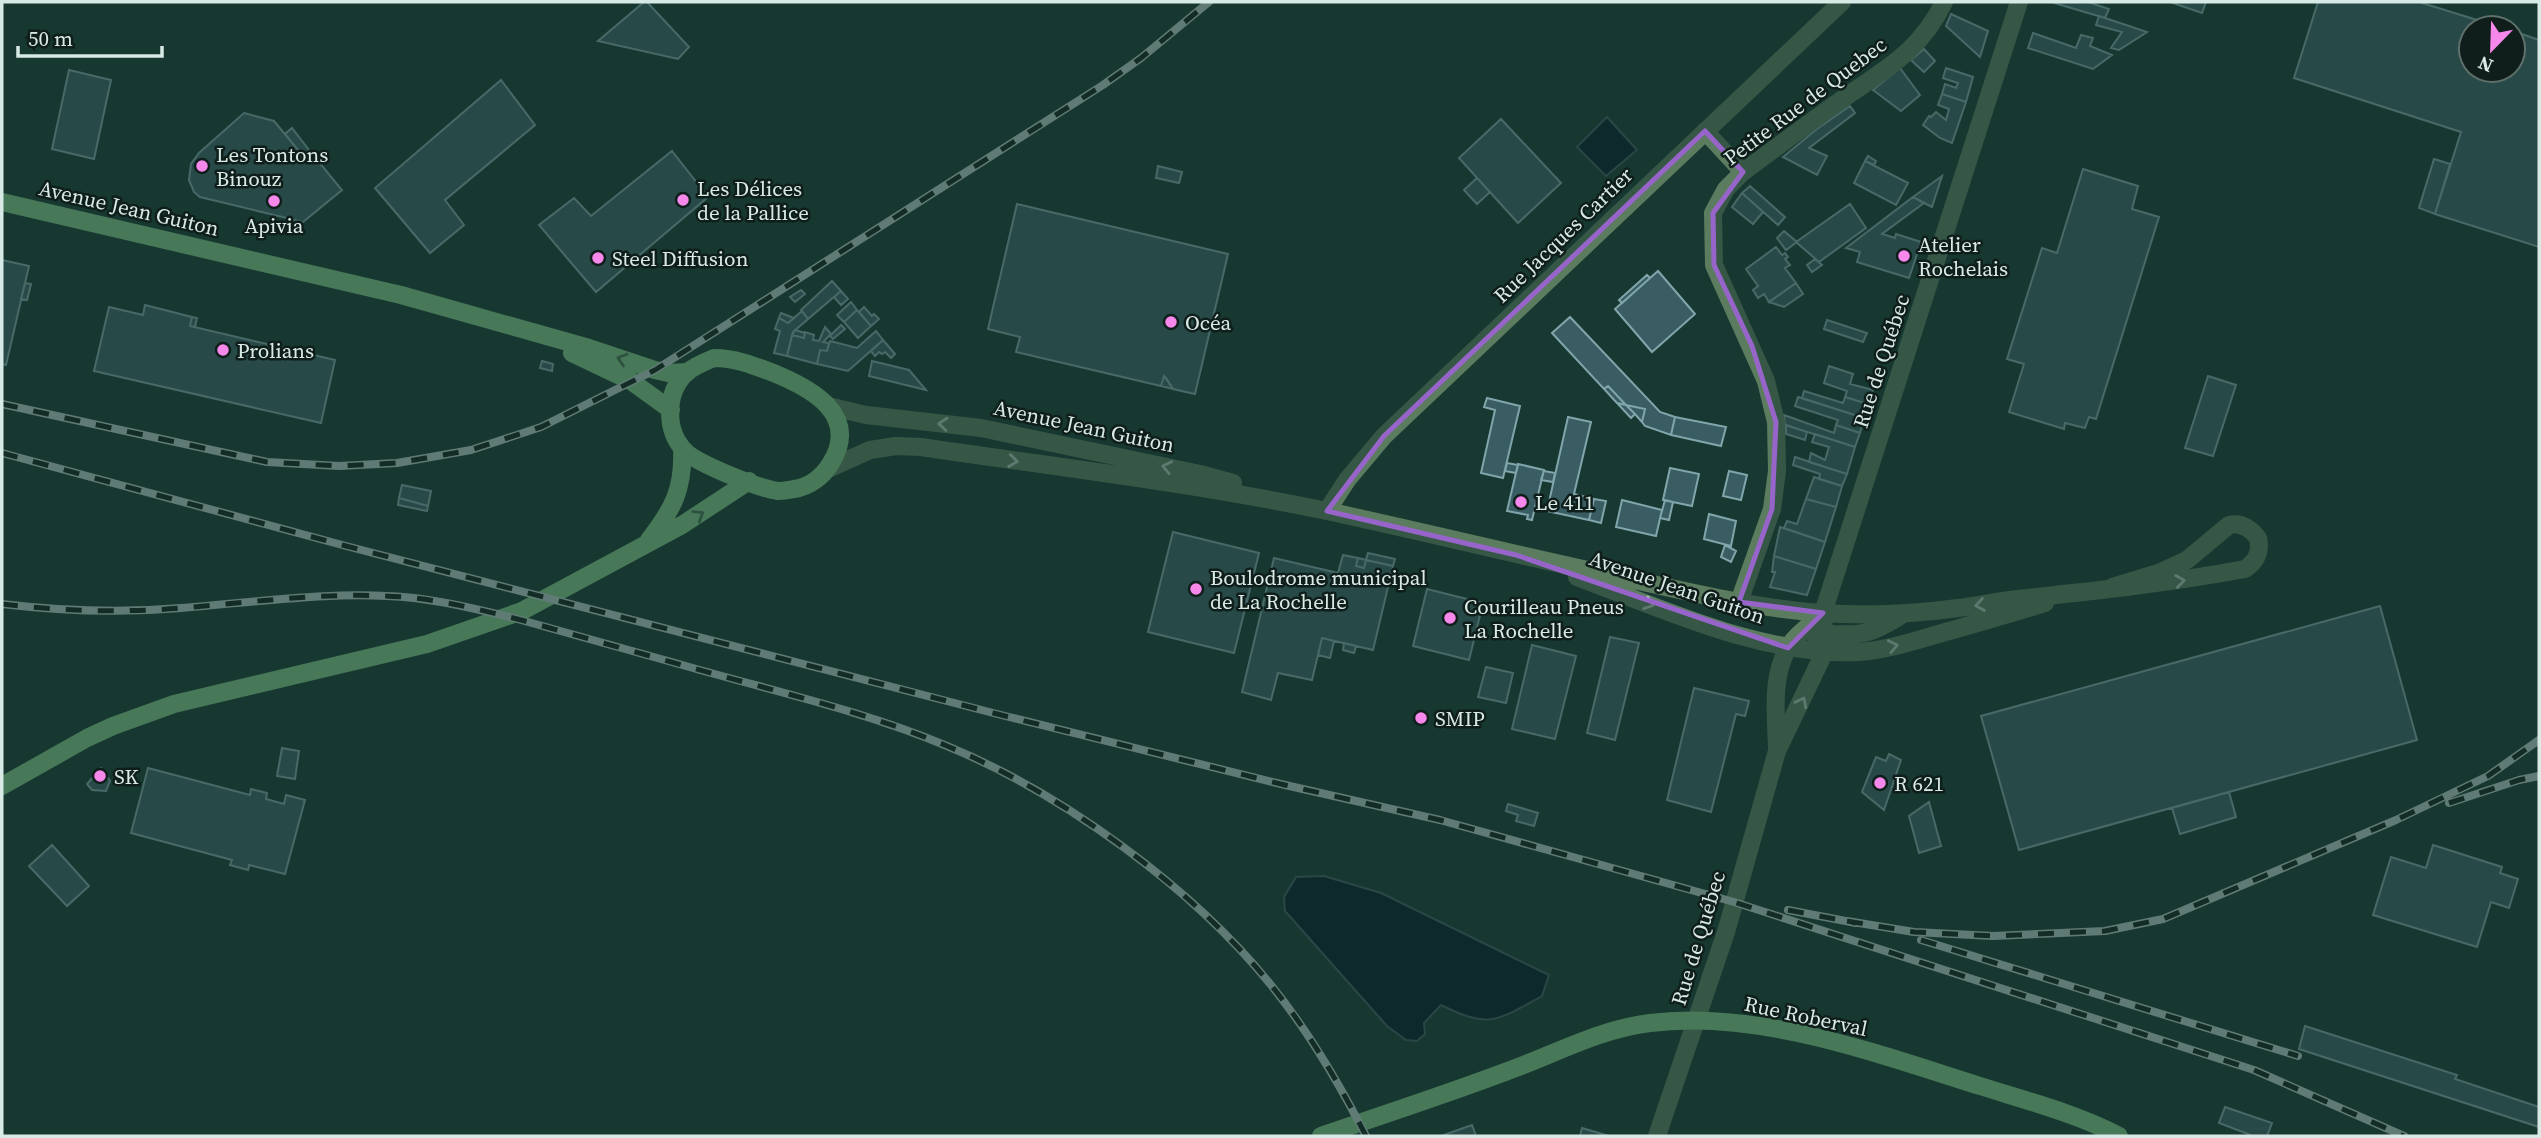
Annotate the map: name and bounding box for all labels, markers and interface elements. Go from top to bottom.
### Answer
scale bar [18,14,161,58]
north arrow [2457,14,2527,84]
text: 50 m [28,24,73,53]
street label: Petite Rue de Quebec [1718,30,1892,172]
text: N [2474,50,2497,79]
place label: Les Tontons Binouz [216,140,328,193]
marker: Les Tontons Binouz [194,158,210,174]
street label: Rue Jacques Cartier [1487,161,1639,309]
street label: Avenue Jean Guiton [36,173,222,243]
place label: Les Délices de la Pallice [697,174,809,227]
marker: Les Délices de la Pallice [675,192,691,208]
marker: Apivia [266,193,282,209]
place label: Apivia [244,211,304,240]
place label: Atelier Rochelais [1918,230,2008,283]
place label: Steel Diffusion [612,244,749,273]
marker: Atelier Rochelais [1896,248,1912,264]
marker: Steel Diffusion [590,250,606,266]
street label: Rue de Québec [1846,290,1916,432]
place label: Océa [1185,308,1232,337]
marker: Océa [1163,314,1179,330]
place label: Prolians [237,336,314,365]
marker: Prolians [215,342,231,358]
one-way arrow [616,353,628,367]
street label: Avenue Jean Guiton [991,393,1177,459]
one-way arrow [938,417,949,432]
one-way arrow [1007,453,1019,468]
one-way arrow [1161,460,1173,475]
place label: Le 411 [1535,488,1595,517]
marker: Le 411 [1513,494,1529,510]
one-way arrow [692,510,705,523]
street label: Avenue Jean Guiton [1585,543,1769,631]
place label: Boulodrome municipal de La Rochelle [1210,563,1427,616]
one-way arrow [2174,574,2186,589]
marker: Boulodrome municipal de La Rochelle [1188,581,1204,597]
place label: Courilleau Pneus La Rochelle [1464,592,1624,645]
one-way arrow [1643,596,1655,610]
one-way arrow [1974,597,1985,612]
marker: Courilleau Pneus La Rochelle [1442,610,1458,626]
one-way arrow [1887,639,1899,654]
one-way arrow [1793,696,1807,709]
place label: SMIP [1435,704,1485,733]
marker: SMIP [1413,710,1429,726]
place label: SK [114,762,139,791]
marker: SK [92,768,108,784]
place label: R 621 [1894,769,1944,798]
marker: R 621 [1872,775,1888,791]
street label: Rue de Québec [1664,867,1732,1009]
street label: Rue Roberval [1742,989,1870,1043]

